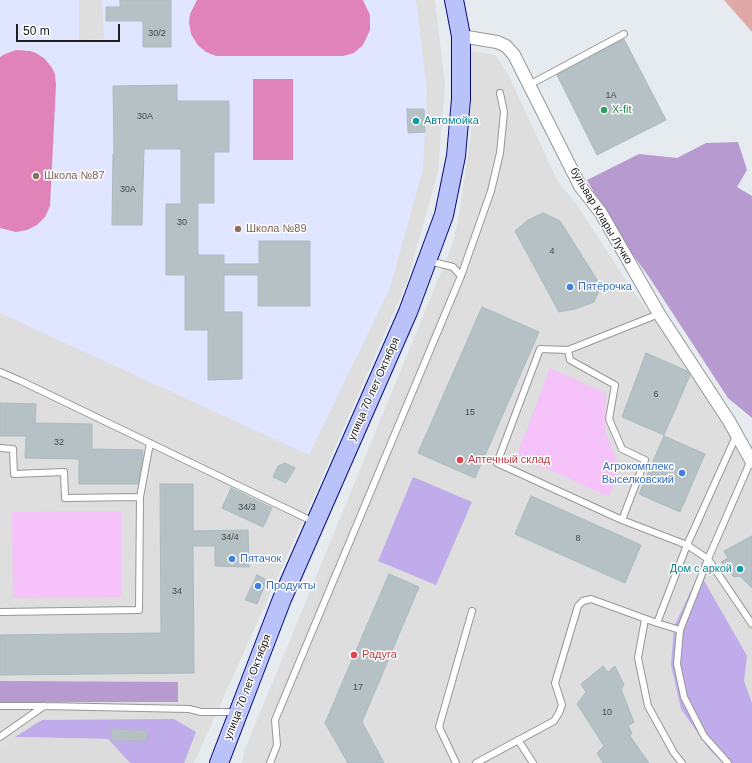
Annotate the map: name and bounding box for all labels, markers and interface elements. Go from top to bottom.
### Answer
scale bar [18,16,122,42]
text: 50 m [23,24,50,38]
house number: 30/2 [148,29,166,39]
house number: 1А [605,91,617,101]
place label: X-fit [612,103,632,117]
marker: X-fit [599,105,609,115]
house number: 30А [137,112,153,122]
place label: Автомойка [424,114,479,128]
marker: Автомойка [411,116,421,126]
street label: бульвар Клары Лучко [567,165,635,267]
place label: Школа №87 [44,169,105,183]
marker: Школа №87 [31,171,41,181]
house number: 30А [120,185,136,195]
house number: 30 [177,218,187,228]
place label: Школа №89 [246,222,307,236]
marker: Школа №89 [233,224,243,234]
house number: 4 [549,247,555,257]
place label: Пятёрочка [578,280,632,294]
marker: Пятёрочка [565,282,575,292]
street label: улица 70 лет Октября [345,335,403,443]
house number: 6 [653,390,659,400]
house number: 15 [465,408,475,418]
house number: 32 [54,438,64,448]
place label: Аптечный склад [468,453,550,467]
marker: Аптечный склад [455,455,465,465]
place label: Агрокомплекс Выселковский [602,460,674,486]
marker: Агрокомплекс Выселковский [677,468,687,478]
house number: 34/3 [238,503,256,513]
house number: 34/4 [221,533,239,543]
house number: 8 [575,534,581,544]
place label: Пятачок [240,552,281,566]
marker: Пятачок [227,554,237,564]
place label: Дом с аркой [670,562,732,576]
marker: Дом с аркой [735,564,745,574]
place label: Продукты [266,579,316,593]
marker: Продукты [253,581,263,591]
house number: 34 [172,587,182,597]
street label: улица 70 лет Октября [222,633,274,741]
place label: Радуга [362,648,397,662]
marker: Радуга [349,650,359,660]
house number: 17 [353,683,363,693]
house number: 10 [602,708,612,718]

